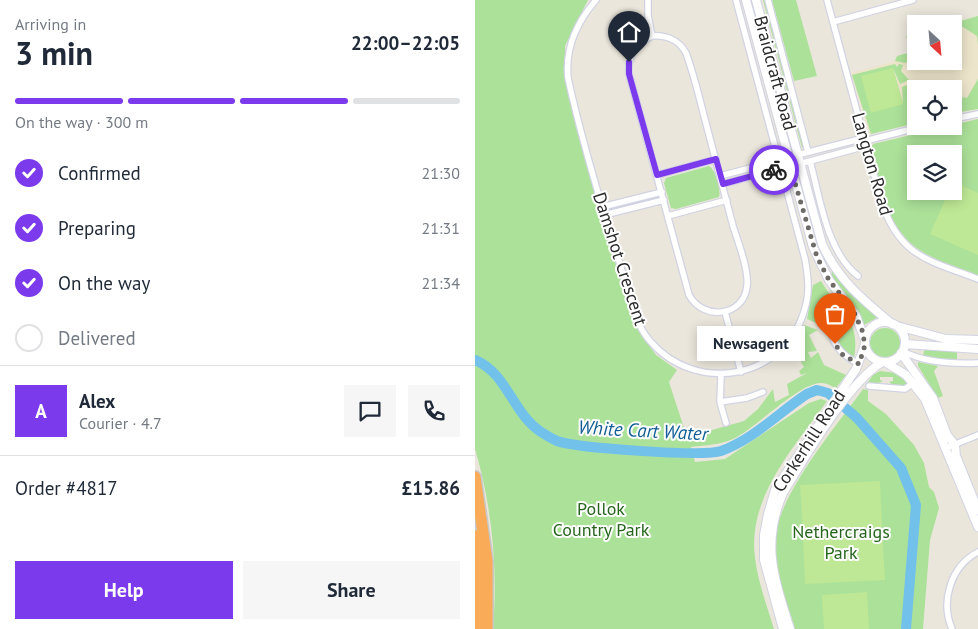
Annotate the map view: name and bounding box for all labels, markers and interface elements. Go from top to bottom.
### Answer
pin [608,11,650,62]
street label: Braidcraft Road [749,13,802,133]
text: Arriving in [15,14,86,34]
north arrow [907,15,963,70]
map controls [907,15,962,200]
icon: home [615,18,643,46]
text: 22:00–22:05 [351,31,460,55]
text: 3 min [15,32,93,74]
button: locate [907,80,962,135]
street label: Langton Road [847,110,898,218]
text: On the way · 300 m [15,112,148,132]
courier [749,145,799,195]
button: layers [907,145,962,200]
icon: bike [760,156,788,184]
icon: check [15,159,43,187]
text: Confirmed [58,161,141,185]
text: 21:30 [422,163,460,183]
street label: Damshot Crescent [588,189,653,328]
icon: check [15,214,43,242]
text: Preparing [58,216,136,240]
text: 21:31 [422,218,460,238]
icon: check [15,269,43,297]
text: On the way [58,271,150,295]
text: 21:34 [422,273,460,293]
pin [814,293,856,344]
icon: bag [821,300,849,328]
text: Delivered [58,326,136,350]
callout: Newsagent [697,326,805,362]
text: Newsagent [713,333,789,353]
button: chat [344,385,396,437]
button: phone [408,385,460,437]
street label: Corkerhill Road [767,385,850,496]
text: Alex [79,389,115,413]
text: A [35,399,47,423]
text: Courier · 4.7 [79,413,162,433]
water label: White Cart Water [577,415,710,445]
text: Order #4817 [15,476,118,500]
text: £15.86 [401,476,460,500]
park label: Pollok Country Park [553,497,650,541]
park label: Nethercraigs Park [792,520,890,564]
button: Help [15,561,233,619]
button: Share [243,561,460,619]

